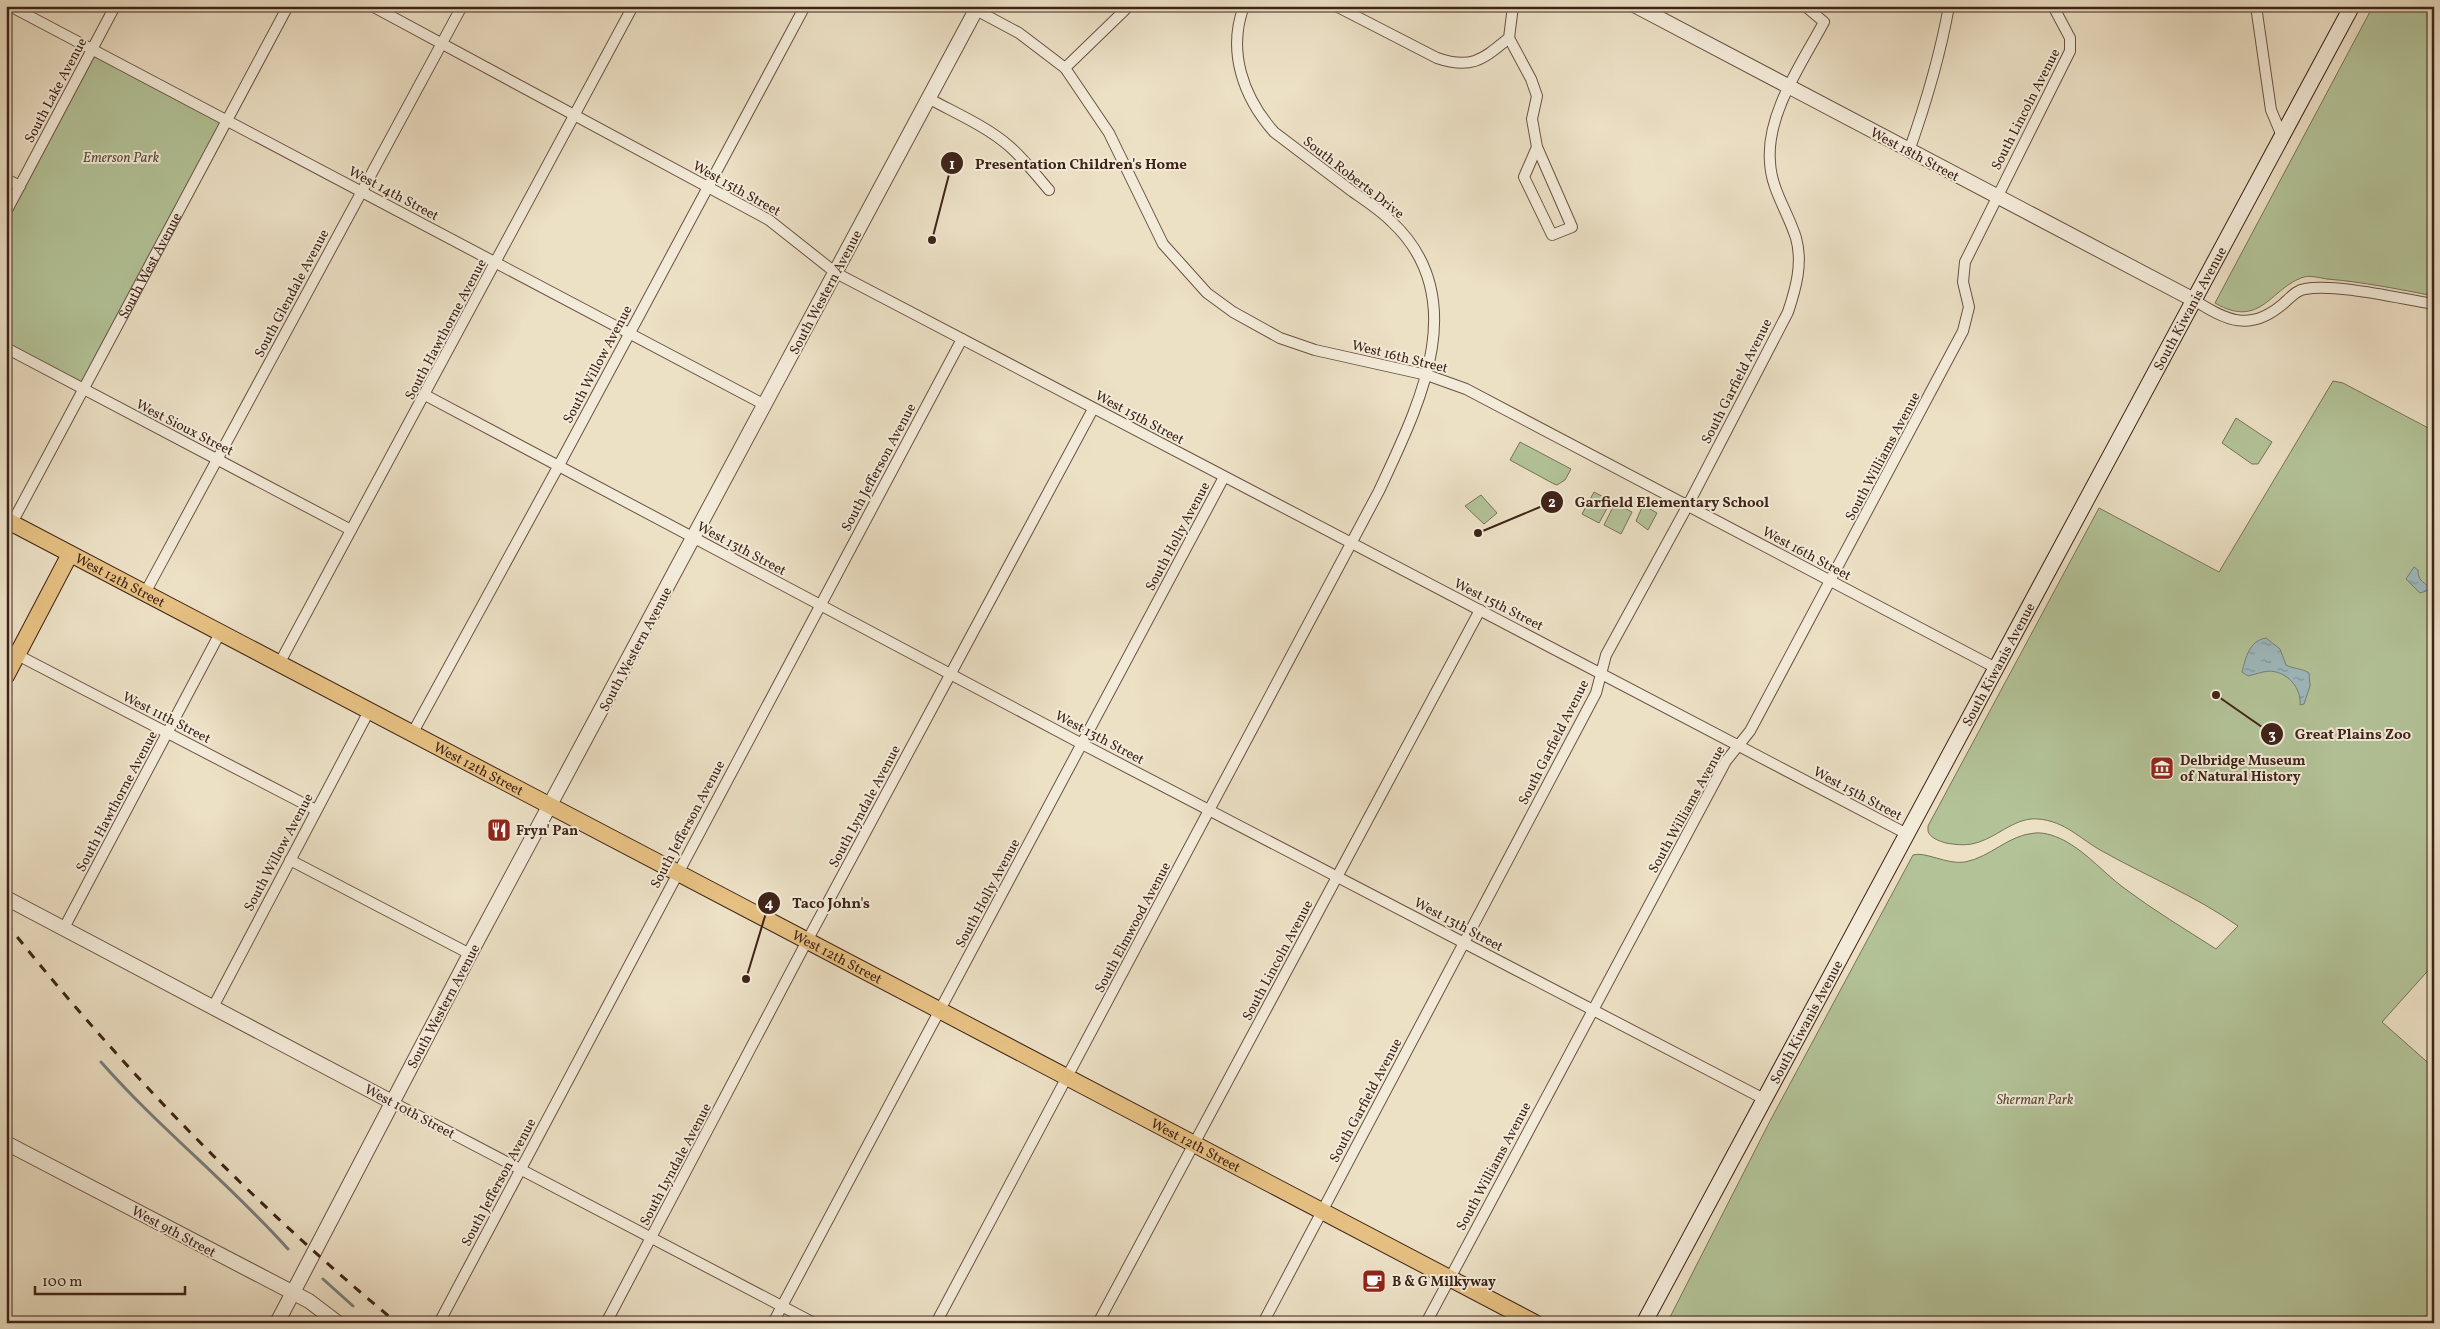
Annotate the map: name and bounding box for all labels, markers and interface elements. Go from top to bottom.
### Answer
street label: South Lake Avenue [21,34,92,147]
street label: South Lincoln Avenue [1987,45,2065,174]
street label: West 18th Street [1866,124,1962,187]
street label: South Roberts Drive [1298,133,1408,224]
callout: Presentation Children's Home [940,148,1197,178]
park label: Emerson Park [83,149,160,168]
text: 1 [949,155,955,176]
text: Presentation Children's Home [975,155,1187,176]
street label: West 15th Street [689,157,784,221]
street label: West 14th Street [345,163,442,226]
street label: South West Avenue [115,209,187,323]
street label: South Glendale Avenue [250,226,334,361]
street label: South Western Avenue [785,227,867,358]
street label: South Kiwanis Avenue [2150,243,2232,374]
street label: South Hawthorne Avenue [401,256,492,404]
street label: South Willow Avenue [559,302,638,427]
street label: South Garfield Avenue [1697,315,1777,448]
street label: West 16th Street [1350,336,1450,379]
street label: West 15th Street [1091,387,1187,450]
street label: South Williams Avenue [1841,389,1925,524]
street label: West Sioux Street [132,396,237,461]
street label: South Jefferson Avenue [837,400,921,535]
street label: South Holly Avenue [1142,478,1215,595]
callout: Garfield Elementary School [1540,487,1779,517]
text: 2 [1548,493,1556,514]
text: Garfield Elementary School [1575,493,1769,514]
street label: West 13th Street [693,518,789,581]
street label: West 16th Street [1758,523,1854,586]
street label: West 12th Street [71,550,168,613]
street label: West 15th Street [1450,575,1546,636]
street label: South Western Avenue [595,584,677,715]
street label: South Kiwanis Avenue [1958,599,2041,730]
street label: South Garfield Avenue [1514,676,1594,809]
street label: West 11th Street [119,688,214,749]
street label: West 13th Street [1051,707,1147,770]
callout: Great Plains Zoo [2260,719,2421,749]
text: 3 [2268,725,2276,746]
text: Great Plains Zoo [2295,725,2412,746]
street label: South Hawthorne Avenue [72,728,163,876]
street label: West 12th Street [430,738,526,801]
street label: South Lyndale Avenue [825,742,906,871]
street label: South Williams Avenue [1644,742,1730,877]
place label: Delbridge Museum of Natural History [2180,752,2306,787]
museum icon: Delbridge Museum of Natural History [2149,755,2175,781]
street label: South Jefferson Avenue [646,757,730,892]
street label: West 15th Street [1809,763,1905,826]
street label: South Willow Avenue [240,790,319,915]
restaurant icon: Fryn' Pan [486,817,512,843]
place label: Fryn' Pan [516,822,578,841]
street label: South Holly Avenue [952,835,1025,952]
street label: South Elmwood Avenue [1091,859,1176,996]
callout: Taco John's [757,888,880,918]
text: 4 [764,894,774,915]
text: Taco John's [792,894,870,915]
street label: West 13th Street [1410,894,1506,957]
street label: South Lincoln Avenue [1238,897,1318,1024]
street label: West 12th Street [788,926,885,989]
street label: South Western Avenue [403,941,485,1072]
street label: South Kiwanis Avenue [1766,957,1848,1088]
street label: South Garfield Avenue [1325,1035,1407,1166]
street label: West 10th Street [361,1080,458,1144]
park label: Sherman Park [1996,1091,2074,1110]
street label: South Williams Avenue [1452,1099,1536,1234]
street label: South Lyndale Avenue [636,1100,717,1229]
street label: South Jefferson Avenue [457,1115,541,1250]
street label: West 12th Street [1147,1115,1244,1178]
street label: West 9th Street [128,1202,219,1263]
scale bar [35,1264,185,1296]
cafe icon: B & G Milkyway [1361,1268,1387,1294]
text: 100 m [42,1272,82,1293]
place label: B & G Milkyway [1392,1273,1496,1292]

